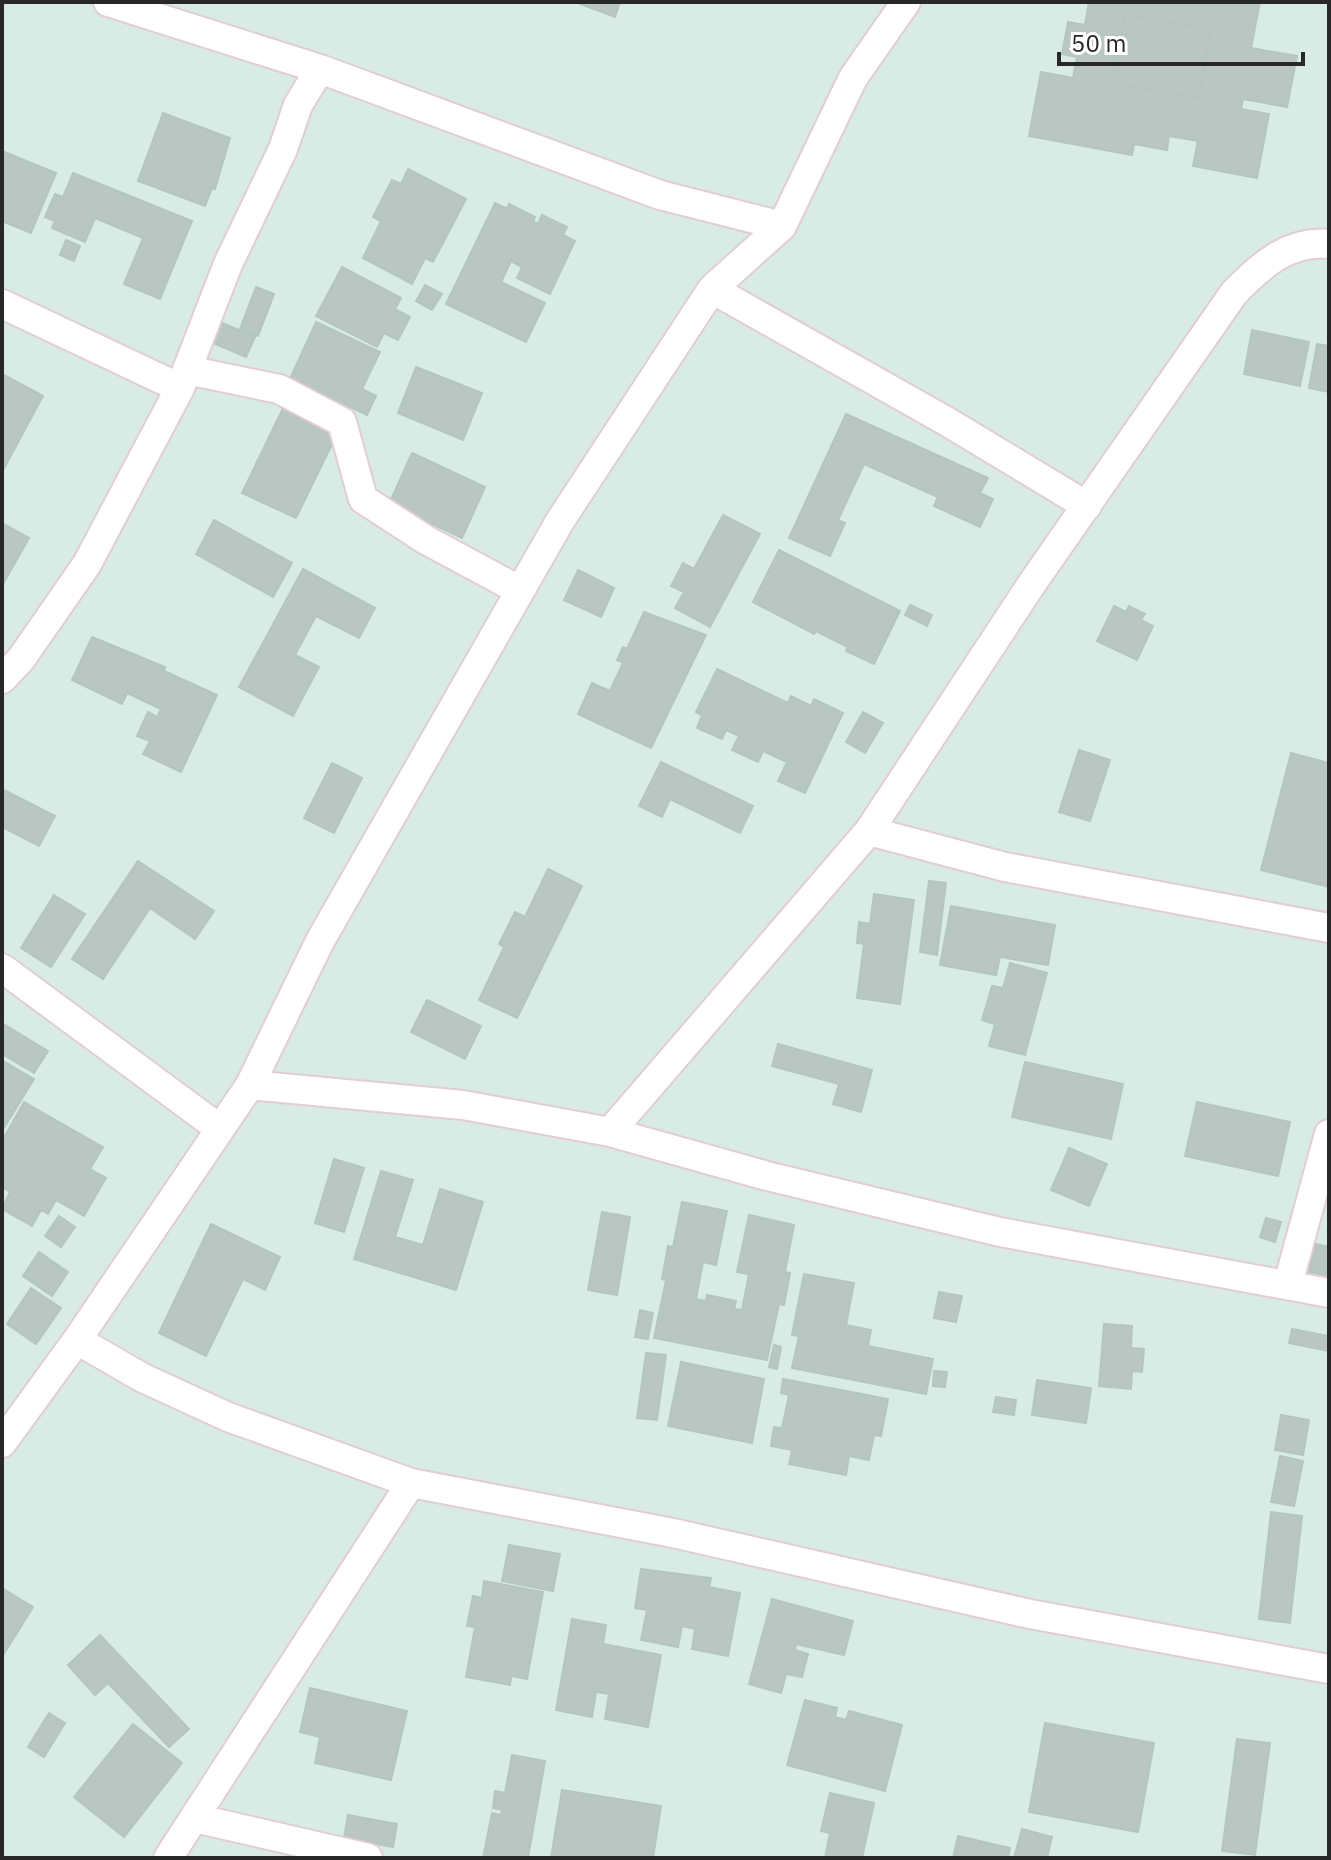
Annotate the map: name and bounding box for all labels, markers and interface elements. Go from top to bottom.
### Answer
scale bar [1059,16,1303,66]
text: 50 m [1071,27,1126,59]

